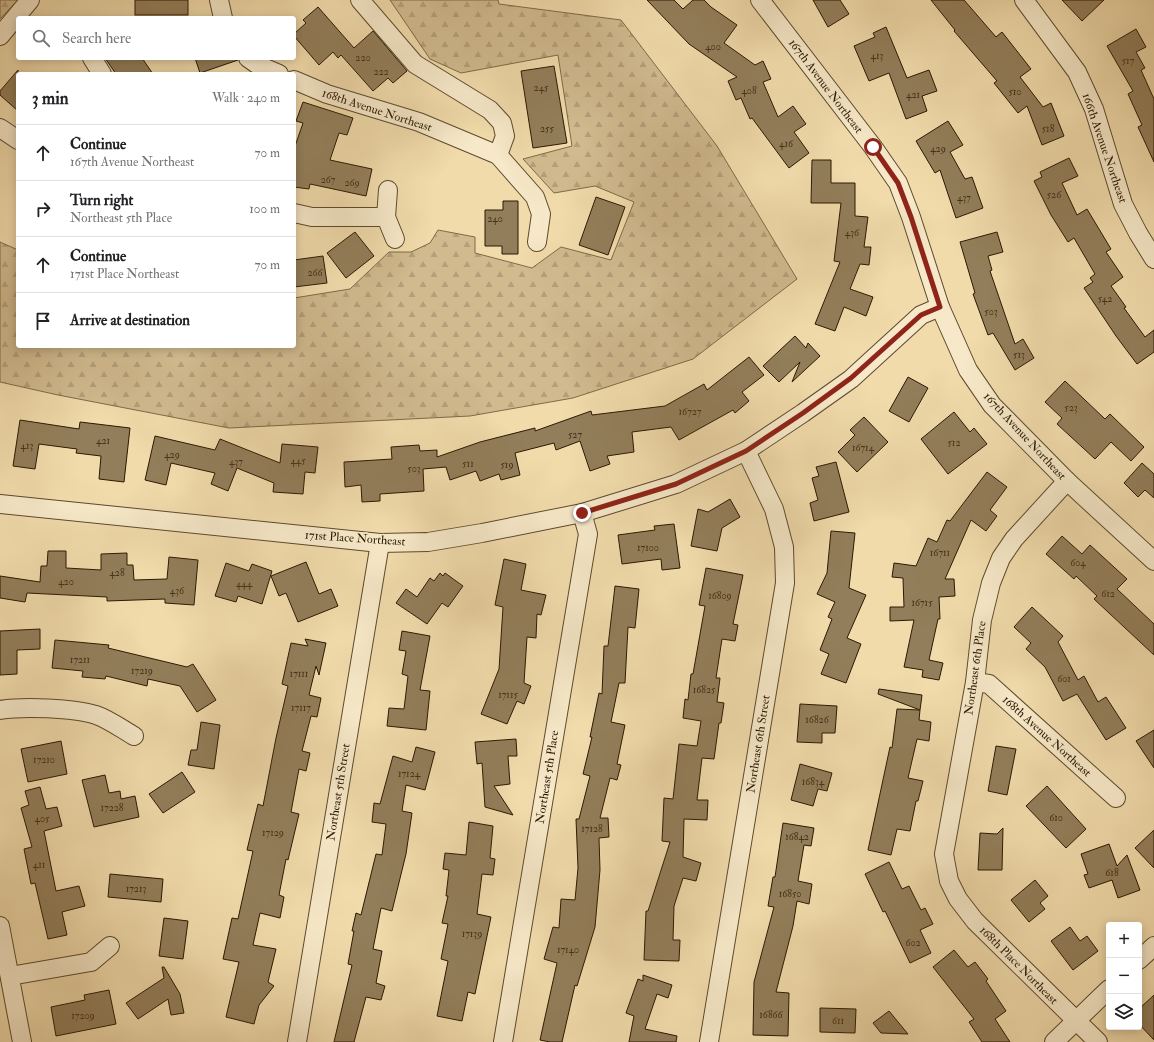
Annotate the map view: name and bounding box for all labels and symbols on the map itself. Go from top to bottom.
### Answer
street label: 167th Avenue Northeast [785,36,866,137]
house number: 400 [705,41,721,53]
house number: 413 [871,50,884,62]
house number: 220 [355,52,371,64]
house number: 517 [1122,55,1135,67]
house number: 222 [373,66,389,78]
house number: 245 [534,82,549,94]
house number: 408 [741,85,757,97]
street label: 168th Avenue Northeast [320,86,434,135]
house number: 510 [1008,86,1022,98]
house number: 421 [906,89,920,101]
street label: 166th Avenue Northeast [1079,91,1130,205]
house number: 255 [540,123,555,135]
house number: 518 [1042,123,1055,135]
house number: 416 [779,138,794,150]
route start [864,138,882,156]
house number: 429 [930,143,946,155]
house number: 267 [321,174,336,186]
house number: 269 [344,177,360,189]
house number: 526 [1047,189,1062,201]
house number: 437 [957,192,971,204]
house number: 240 [487,213,503,225]
house number: 436 [845,227,860,239]
house number: 266 [307,267,324,279]
house number: 542 [1098,293,1112,305]
house number: 503 [984,306,998,318]
house number: 513 [1013,349,1025,361]
street label: 167th Avenue Northeast [980,389,1069,483]
house number: 523 [1064,402,1078,414]
house number: 16727 [679,406,702,418]
house number: 527 [568,429,582,441]
house number: 421 [96,435,110,447]
house number: 512 [947,437,961,449]
house number: 413 [21,440,34,452]
house number: 16714 [852,442,875,454]
house number: 429 [164,449,180,461]
house number: 445 [290,455,306,467]
house number: 437 [229,456,243,468]
house number: 511 [462,458,474,470]
house number: 519 [500,459,514,471]
house number: 503 [407,463,421,475]
route end [573,504,591,522]
street label: 171st Place Northeast [304,527,406,550]
house number: 17100 [637,542,659,554]
house number: 16711 [930,547,951,559]
house number: 604 [1070,557,1086,569]
house number: 428 [109,567,125,579]
house number: 420 [58,576,74,588]
house number: 444 [236,578,253,590]
house number: 436 [170,585,185,597]
house number: 612 [1101,588,1115,600]
house number: 16809 [708,590,732,602]
house number: 16715 [911,597,933,609]
street label: Northeast 6th Place [961,620,990,716]
house number: 17211 [70,654,91,666]
house number: 17219 [131,665,153,677]
house number: 17111 [290,668,309,680]
house number: 601 [1057,673,1071,685]
house number: 16825 [693,684,716,696]
house number: 17115 [498,689,518,701]
street label: 168th Avenue Northeast [999,692,1094,780]
street label: Northeast 6th Street [743,694,774,794]
house number: 17117 [291,702,311,714]
house number: 16826 [805,714,830,726]
street label: Northeast 5th Place [533,729,562,825]
street label: Northeast 5th Street [323,742,354,842]
house number: 17210 [33,754,55,766]
house number: 17124 [398,768,421,780]
house number: 16834 [802,776,825,788]
house number: 17228 [101,802,124,814]
house number: 610 [1049,812,1063,824]
house number: 405 [35,813,50,825]
house number: 17128 [581,823,603,835]
house number: 17129 [262,827,284,839]
house number: 16842 [785,831,809,843]
house number: 411 [33,859,46,871]
house number: 618 [1105,867,1119,879]
house number: 17213 [126,883,146,895]
house number: 16850 [779,888,801,900]
street label: 168th Place Northeast [976,923,1061,1008]
house number: 17139 [462,928,482,940]
house number: 602 [905,937,921,949]
house number: 17140 [557,944,579,956]
house number: 16866 [759,1009,784,1021]
house number: 17209 [71,1010,95,1022]
house number: 611 [832,1015,844,1027]

